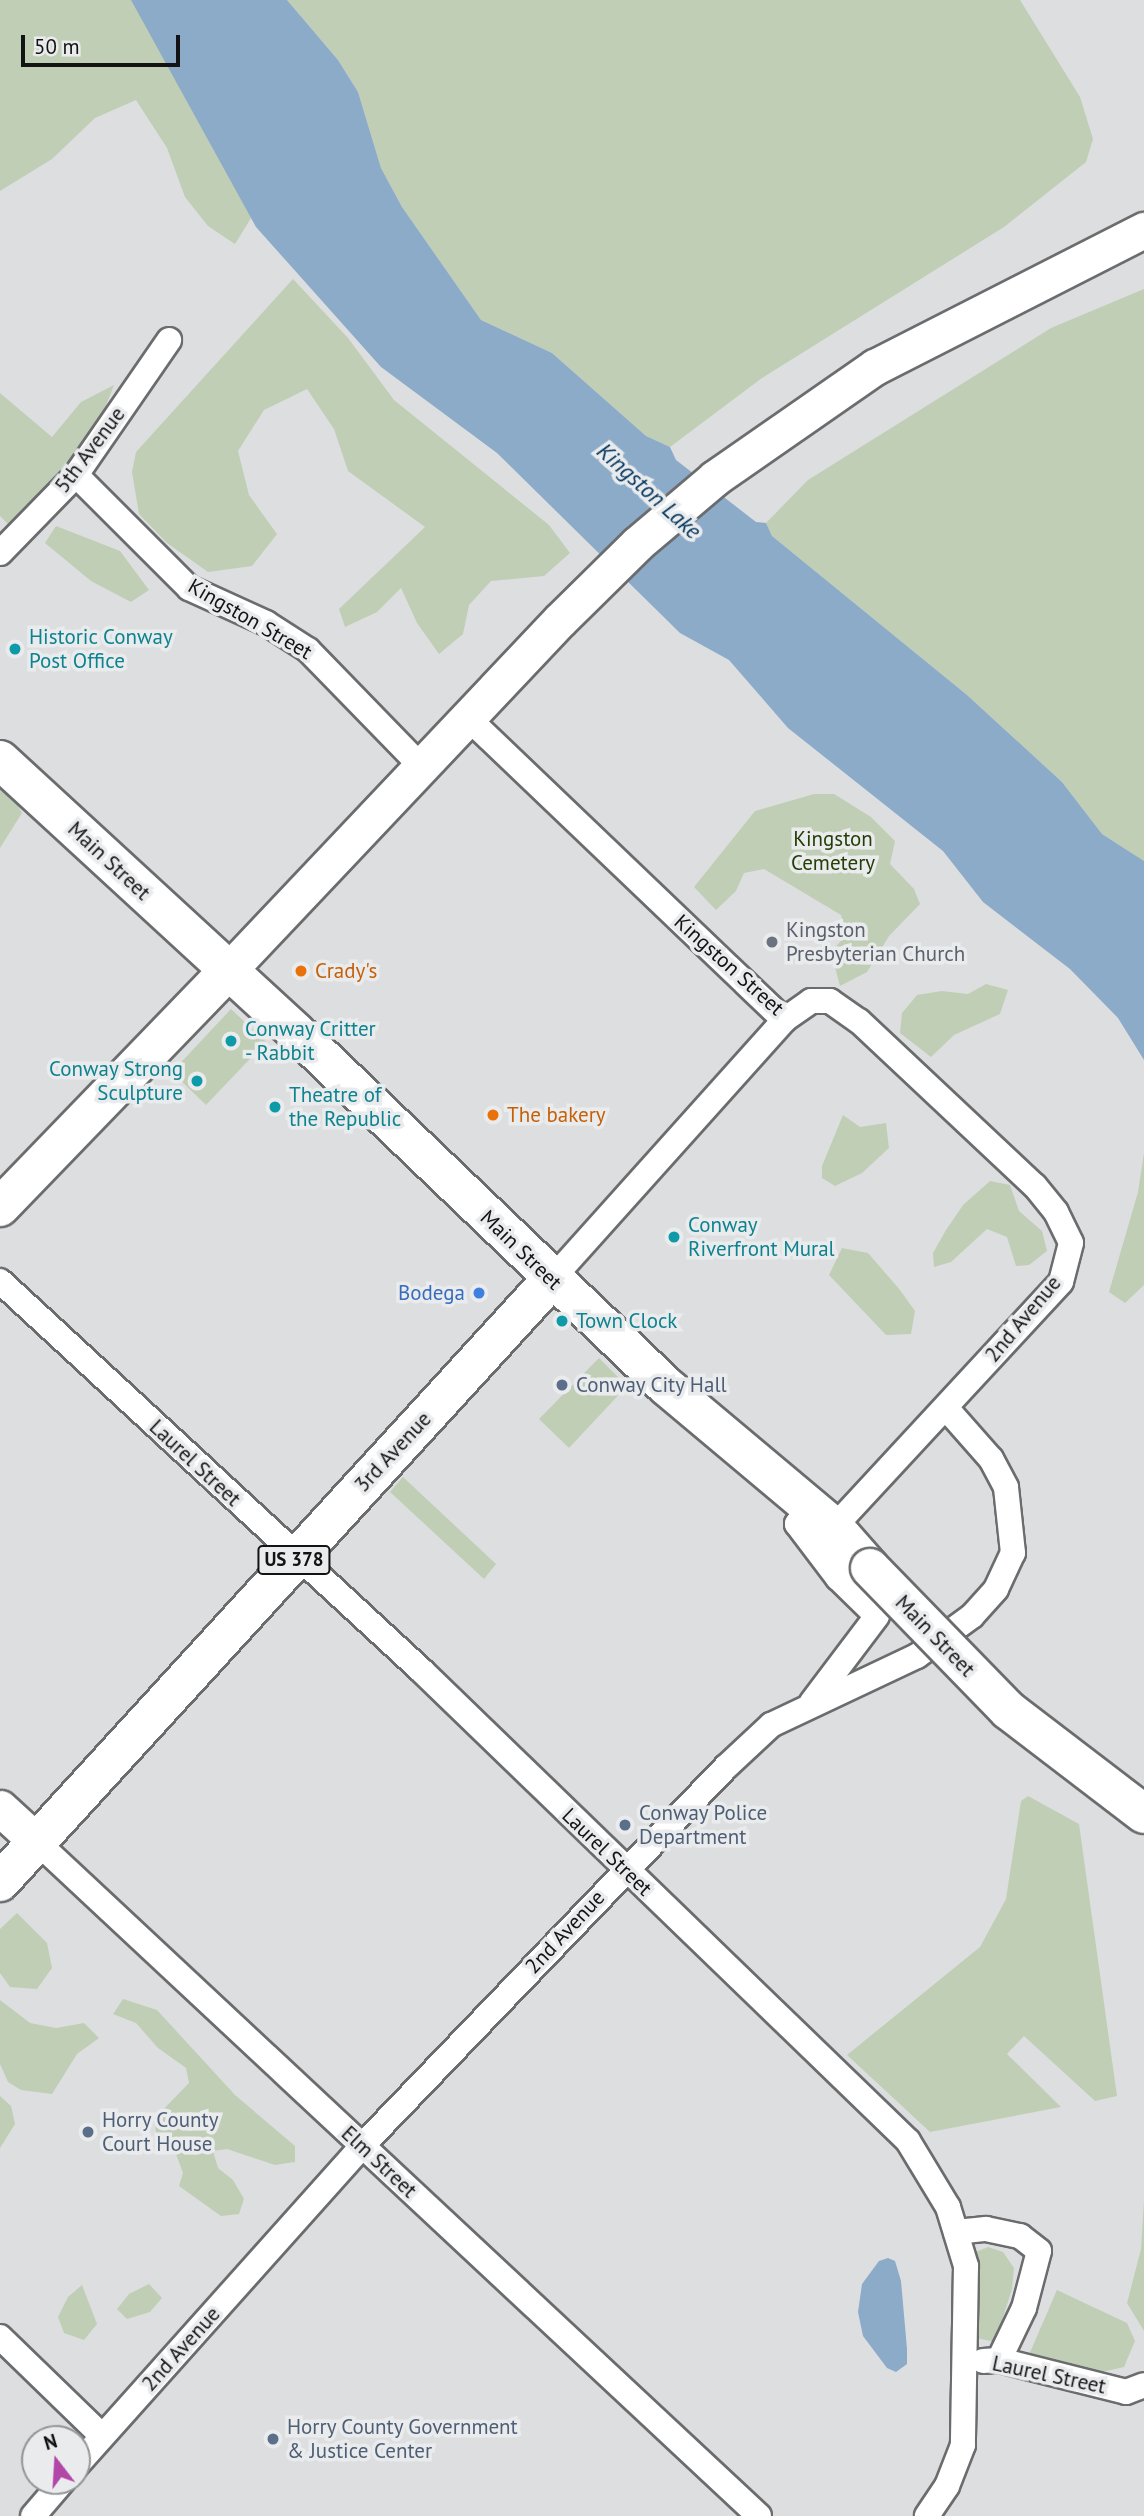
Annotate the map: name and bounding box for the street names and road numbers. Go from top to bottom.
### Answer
street label: 5th Avenue [49,402,131,498]
street label: Kingston Street [184,573,316,665]
street label: Main Street [63,817,155,905]
street label: Kingston Street [669,909,789,1021]
street label: Main Street [475,1205,567,1295]
street label: 2nd Avenue [979,1271,1067,1367]
street label: 3rd Avenue [349,1406,437,1498]
street label: Laurel Street [144,1414,246,1512]
road number: US 378 [257,1544,331,1576]
street label: Main Street [890,1590,980,1682]
street label: Laurel Street [557,1803,657,1901]
street label: 2nd Avenue [520,1885,610,1979]
street label: Elm Street [336,2121,422,2203]
street label: 2nd Avenue [136,2301,226,2397]
street label: Laurel Street [990,2351,1108,2399]

